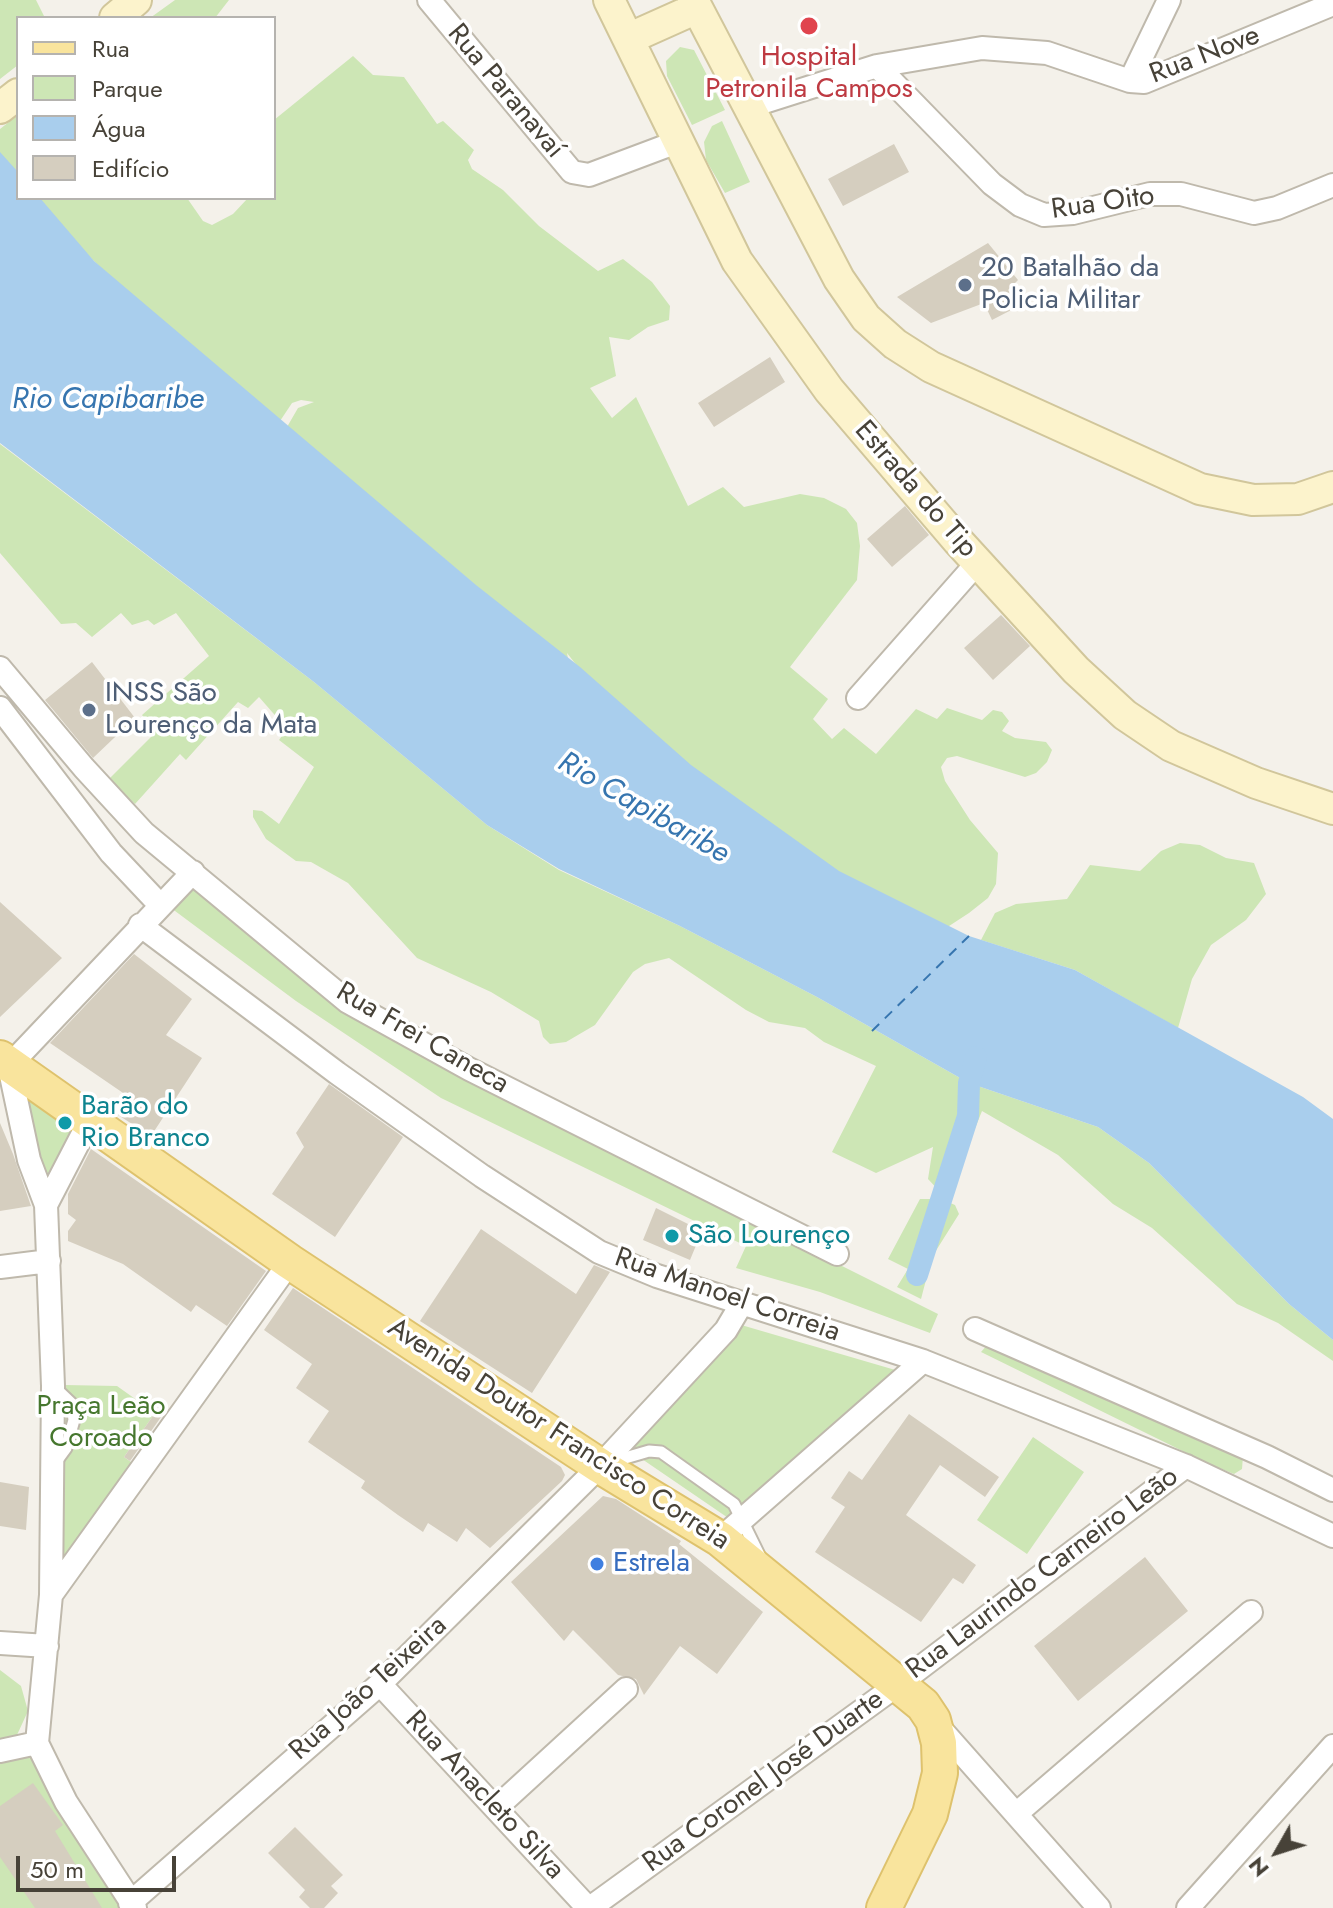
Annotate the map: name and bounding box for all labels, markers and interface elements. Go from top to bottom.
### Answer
marker: Hospital Petronila Campos [798,15,820,37]
legend [16,16,276,200]
street label: Rua Paranavaí [439,18,571,166]
street label: Rua Nove [1145,20,1265,92]
text: Rua [92,31,130,66]
place label: Hospital Petronila Campos [705,41,913,107]
text: Parque [92,71,163,106]
text: Água [92,111,146,146]
text: Edifício [92,151,169,186]
street label: Rua Oito [1049,180,1157,228]
place label: 20 Batalhão da Policia Militar [981,252,1159,318]
marker: 20 Batalhão da Policia Militar [956,276,974,294]
water label: Rio Capibaribe [12,383,204,419]
street label: Estrada do Tip [846,415,984,565]
place label: INSS São Lourenço da Mata [105,677,317,743]
marker: INSS São Lourenço da Mata [80,701,98,719]
water label: Rio Capibaribe [551,745,735,873]
street label: Rua Frei Caneca [330,976,514,1102]
place label: Barão do Rio Branco [81,1090,210,1156]
marker: Barão do Rio Branco [56,1114,74,1132]
place label: São Lourenço [688,1219,850,1253]
marker: São Lourenço [663,1227,681,1245]
street label: Rua Manoel Correia [610,1242,844,1350]
street label: Avenida Doutor Francisco Correia [381,1312,735,1558]
park label: Praça Leão Coroado [37,1390,165,1456]
street label: Rua Laurindo Carneiro Leão [900,1461,1186,1687]
place label: Estrela [613,1547,690,1581]
marker: Estrela [588,1555,606,1573]
street label: Rua João Teixeira [284,1610,454,1768]
street label: Rua Coronel José Duarte [637,1683,891,1881]
street label: Rua Anacleto Silva [397,1705,571,1887]
north arrow [1237,1812,1317,1892]
scale bar [20,1840,180,1890]
text: N [1240,1850,1276,1884]
text: 50 m [30,1852,84,1887]

